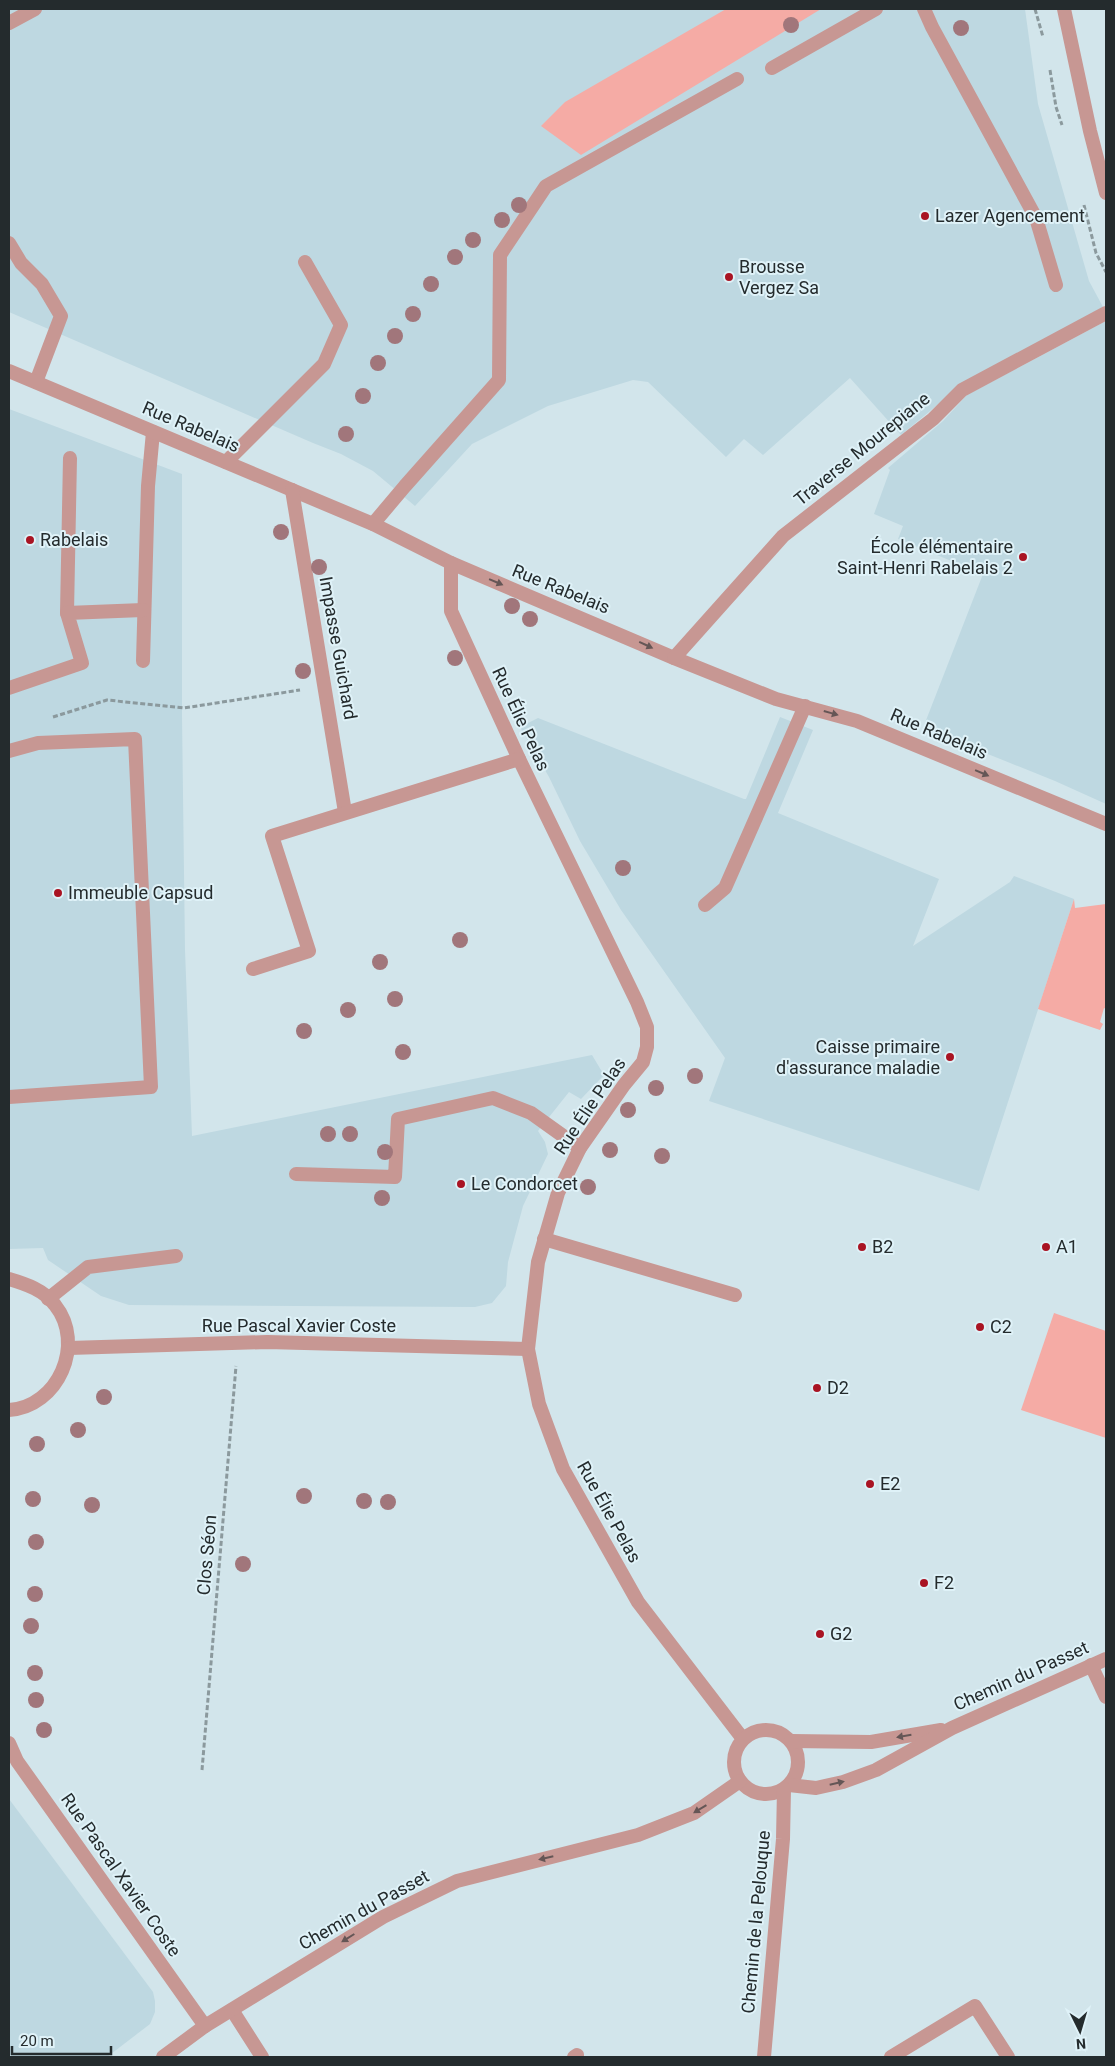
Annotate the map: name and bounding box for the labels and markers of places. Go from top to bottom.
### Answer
place label: Lazer Agencement [935,205,1085,226]
marker: Lazer Agencement [919,210,931,222]
place label: Brousse Vergez Sa [739,256,819,298]
marker: Brousse Vergez Sa [723,271,735,283]
place label: Rabelais [40,529,108,550]
marker: Rabelais [24,534,36,546]
place label: École élémentaire Saint-Henri Rabelais 2 [837,536,1013,578]
marker: École élémentaire Saint-Henri Rabelais 2 [1017,551,1029,563]
place label: Immeuble Capsud [68,882,213,903]
marker: Immeuble Capsud [52,887,64,899]
place label: Caisse primaire d'assurance maladie [776,1036,940,1078]
marker: Caisse primaire d'assurance maladie [944,1051,956,1063]
place label: Le Condorcet [471,1173,578,1194]
marker: Le Condorcet [455,1178,467,1190]
place label: B2 [872,1236,893,1257]
place label: A1 [1056,1236,1078,1257]
marker: B2 [856,1241,868,1253]
marker: A1 [1040,1241,1052,1253]
place label: C2 [990,1316,1012,1337]
marker: C2 [974,1321,986,1333]
place label: D2 [827,1377,849,1398]
marker: D2 [811,1382,823,1394]
place label: E2 [880,1473,900,1494]
marker: E2 [864,1478,876,1490]
place label: F2 [934,1572,954,1593]
marker: F2 [918,1577,930,1589]
place label: G2 [830,1623,852,1644]
marker: G2 [814,1628,826,1640]

